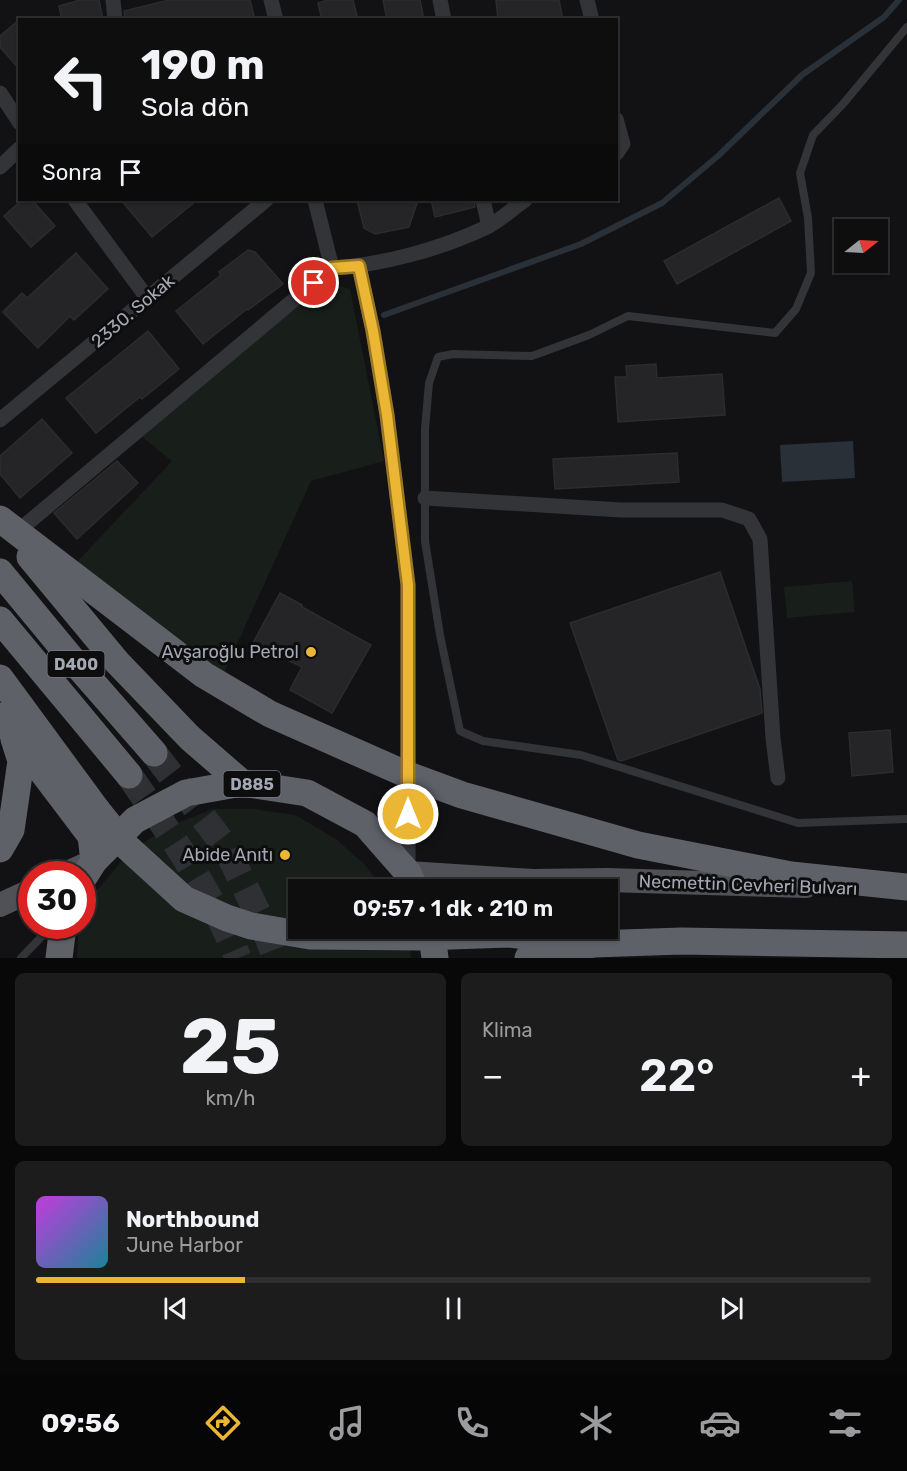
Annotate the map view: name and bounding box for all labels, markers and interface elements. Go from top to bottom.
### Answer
text: 190 m [141,40,265,90]
icon: left [42,42,120,120]
text: Sola dön [141,91,249,123]
icon: arrive [114,156,147,189]
text: Sonra [42,159,102,186]
north arrow [834,219,888,273]
map controls [834,219,888,273]
pin [288,257,339,308]
icon: arrive [297,266,330,299]
street label: 2330. Sokak [87,269,180,352]
place label: Avşaroğlu Petrol [161,641,299,663]
marker: Avşaroğlu Petrol [304,645,318,659]
road number: D400 [48,651,104,677]
road number: D885 [224,771,280,797]
position arrow [376,782,440,846]
place label: Abide Anıtı [182,844,273,866]
marker: Abide Anıtı [278,848,292,862]
speed limit sign: 30 [18,861,96,939]
street label: Necmettin Cevheri Bulvarı [638,870,858,900]
text: 09:57 · 1 dk · 210 m [353,895,553,922]
text: 25 [180,1000,281,1093]
text: Klima [482,1018,533,1042]
text: 22° [639,1049,715,1102]
text: − [482,1056,503,1095]
text: + [850,1056,871,1095]
text: km/h [206,1086,255,1110]
text: Northbound [126,1206,259,1233]
text: June Harbor [126,1233,243,1257]
icon: previous [159,1292,192,1325]
icon: pause [437,1292,470,1325]
icon: next [715,1292,748,1325]
icon: directions [202,1402,244,1444]
icon: music [326,1402,368,1444]
icon: phone [451,1402,493,1444]
icon: climate [575,1402,617,1444]
icon: car [699,1402,741,1444]
icon: filters [824,1402,866,1444]
text: 09:56 [41,1407,120,1439]

